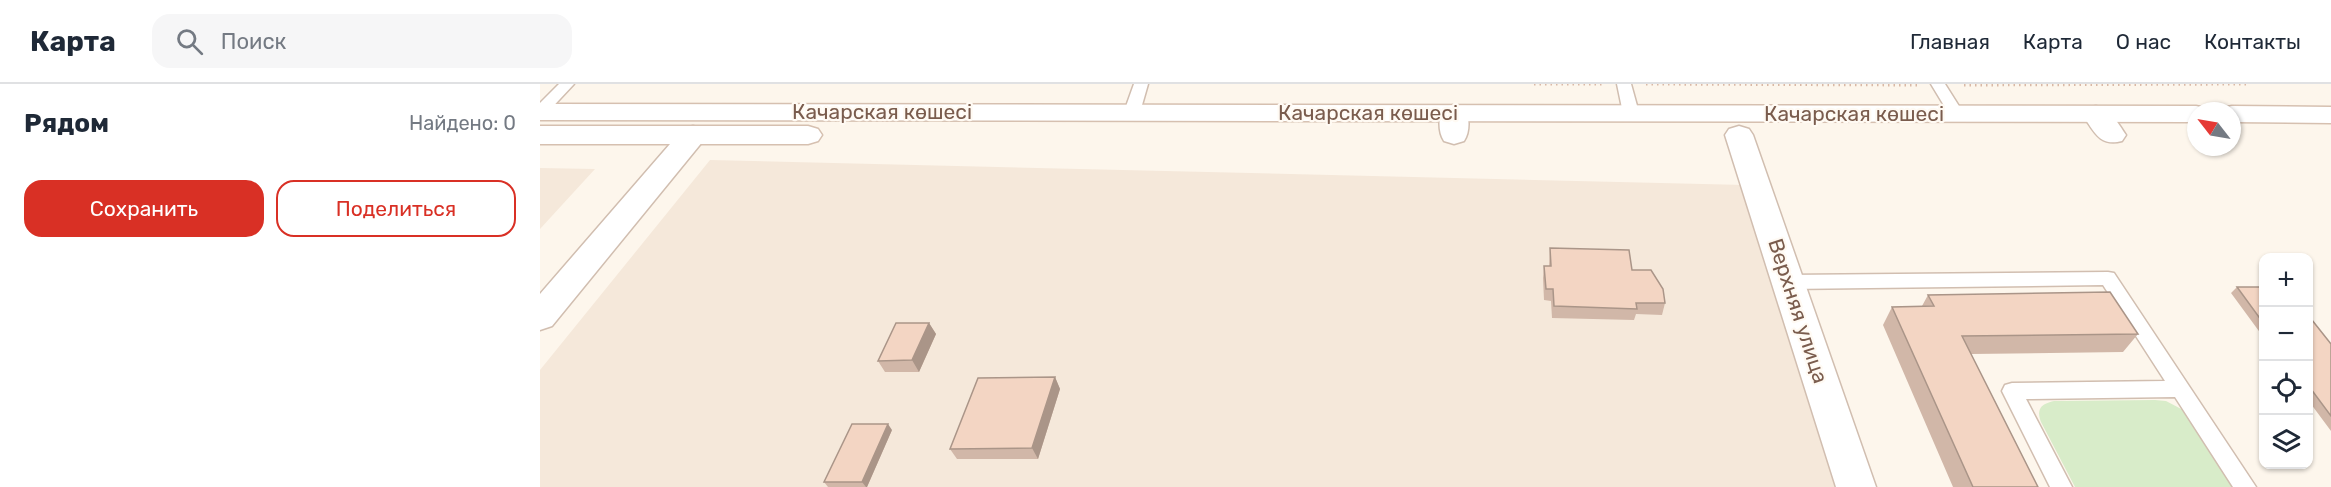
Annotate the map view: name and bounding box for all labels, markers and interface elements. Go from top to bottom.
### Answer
search box [152,14,572,68]
text: Карта [30,25,116,58]
icon: search [173,25,206,58]
text: Поиск [221,28,286,55]
text: Главная [1910,29,1990,54]
text: Карта [2023,29,2083,54]
text: О нас [2116,29,2171,54]
text: Контакты [2204,29,2301,54]
street label: Качарская көшесі [792,99,972,124]
street label: Качарская көшесі [1278,100,1458,125]
street label: Качарская көшесі [1764,101,1944,126]
north arrow [2187,102,2241,156]
text: Рядом [24,108,109,139]
text: Найдено: 0 [409,111,516,135]
button: Сохранить [24,180,264,237]
button: Поделиться [276,180,516,237]
street label: Верхняя улица [1763,235,1834,386]
map controls [2259,253,2313,469]
button: + [2259,253,2313,307]
button: − [2259,307,2313,361]
button: locate [2259,361,2313,415]
button: layers [2259,415,2313,469]

